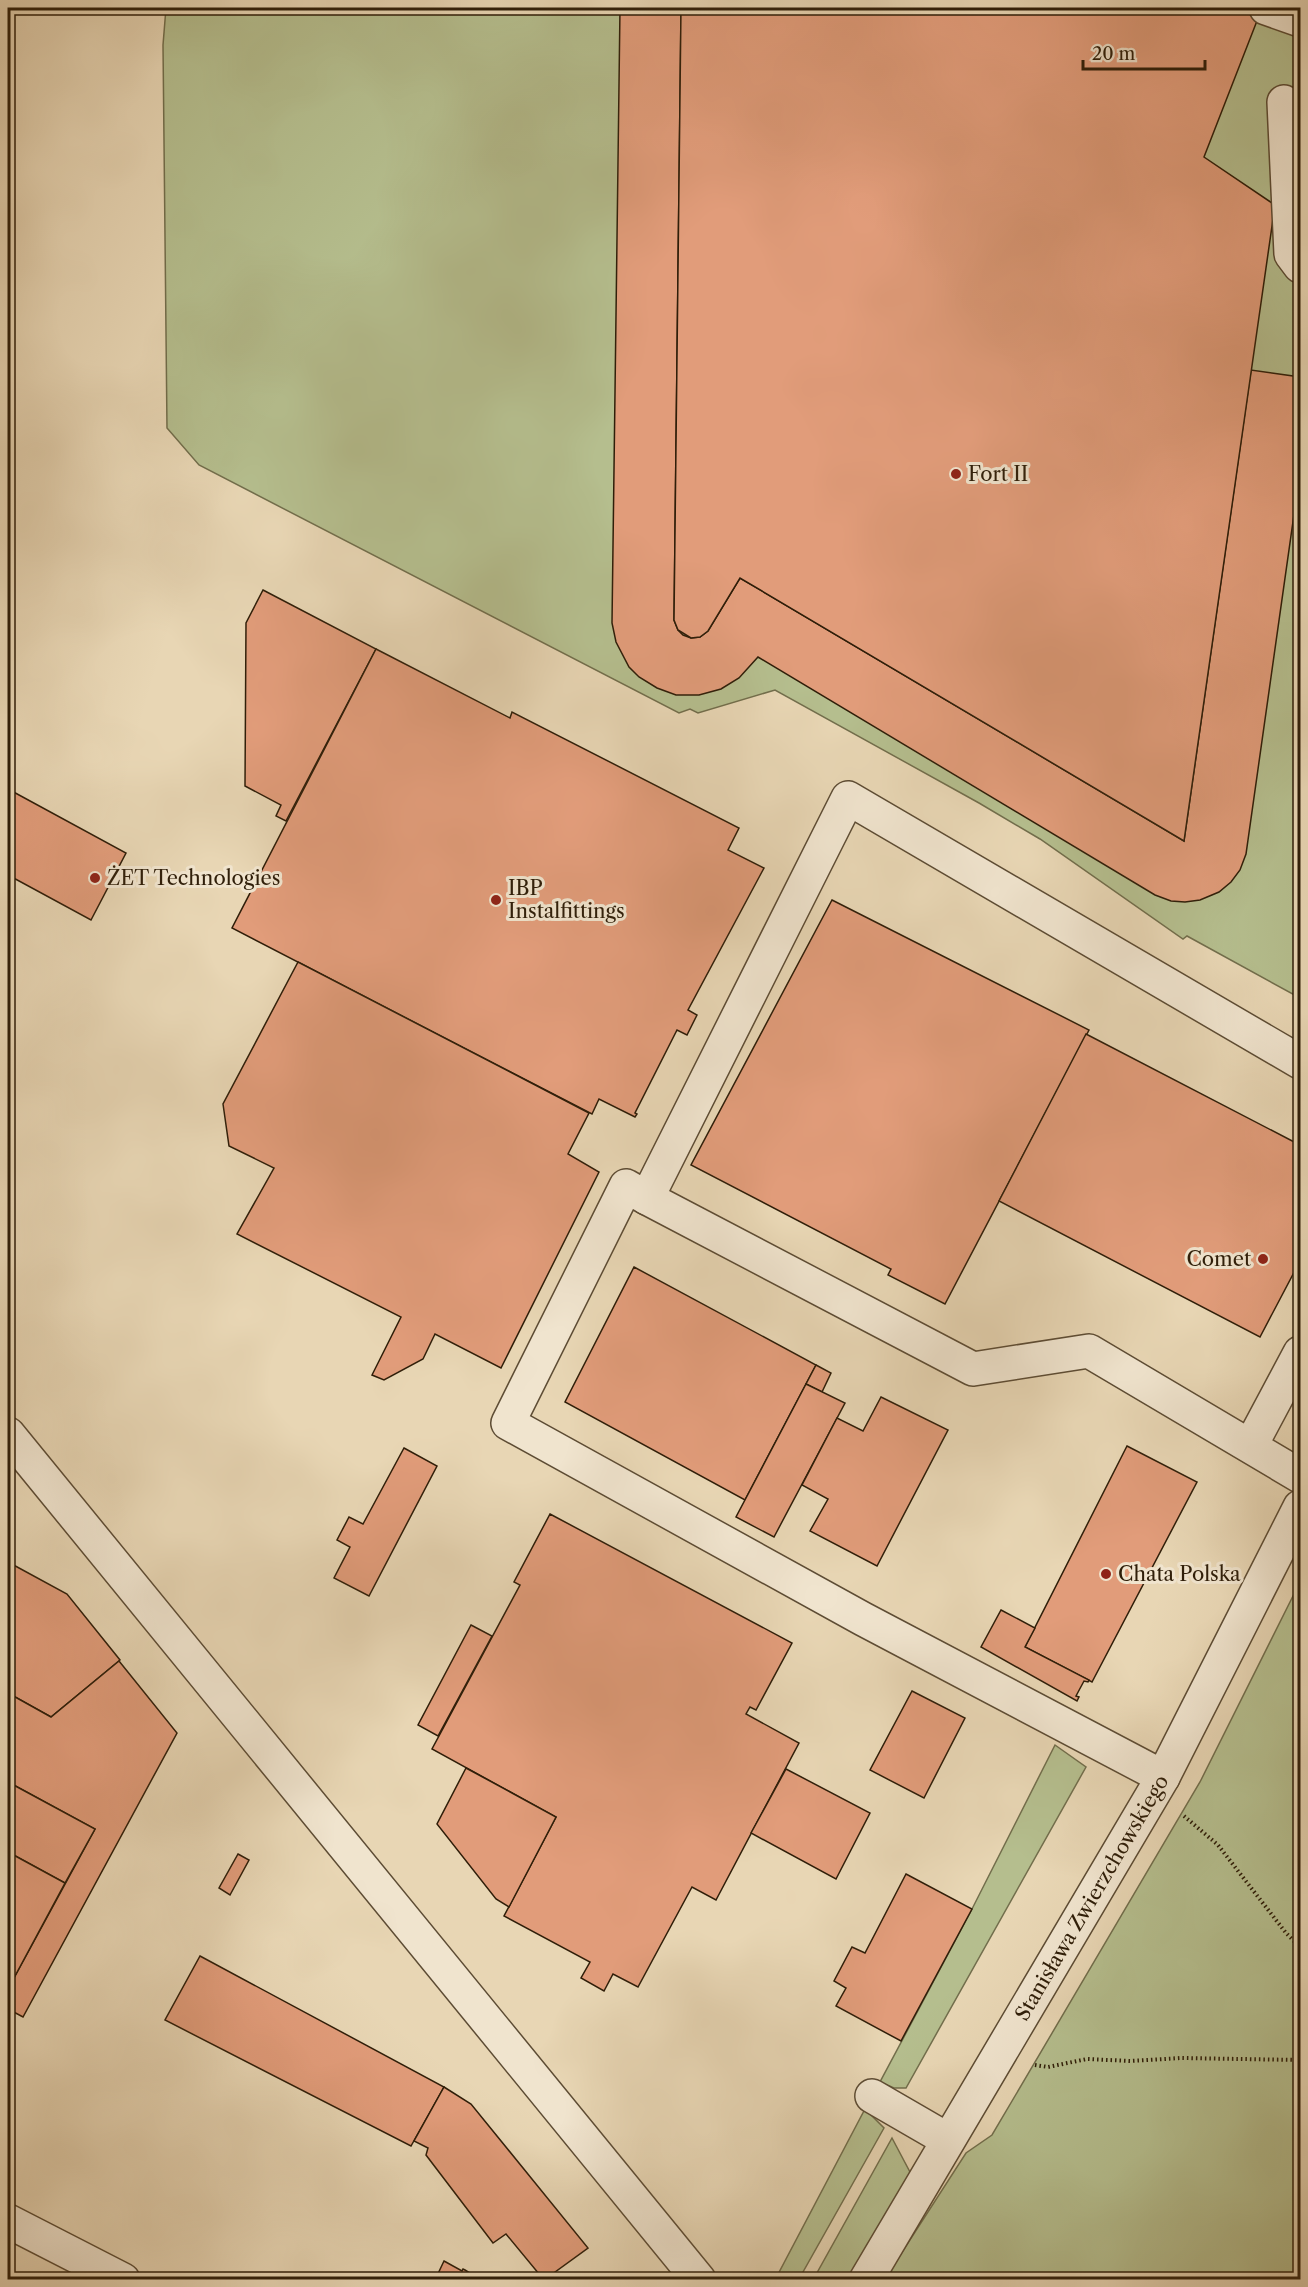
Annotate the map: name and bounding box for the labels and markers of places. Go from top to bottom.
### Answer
place label: Fort II [968,462,1028,486]
marker: Fort II [949,467,963,481]
place label: ŻET Technologies [107,865,280,890]
marker: ŻET Technologies [88,871,102,885]
place label: IBP Instalfittings [508,876,625,923]
marker: IBP Instalfittings [489,893,503,907]
place label: Comet [1186,1247,1251,1271]
marker: Comet [1256,1252,1270,1266]
place label: Chata Polska [1118,1562,1241,1586]
marker: Chata Polska [1099,1567,1113,1581]

